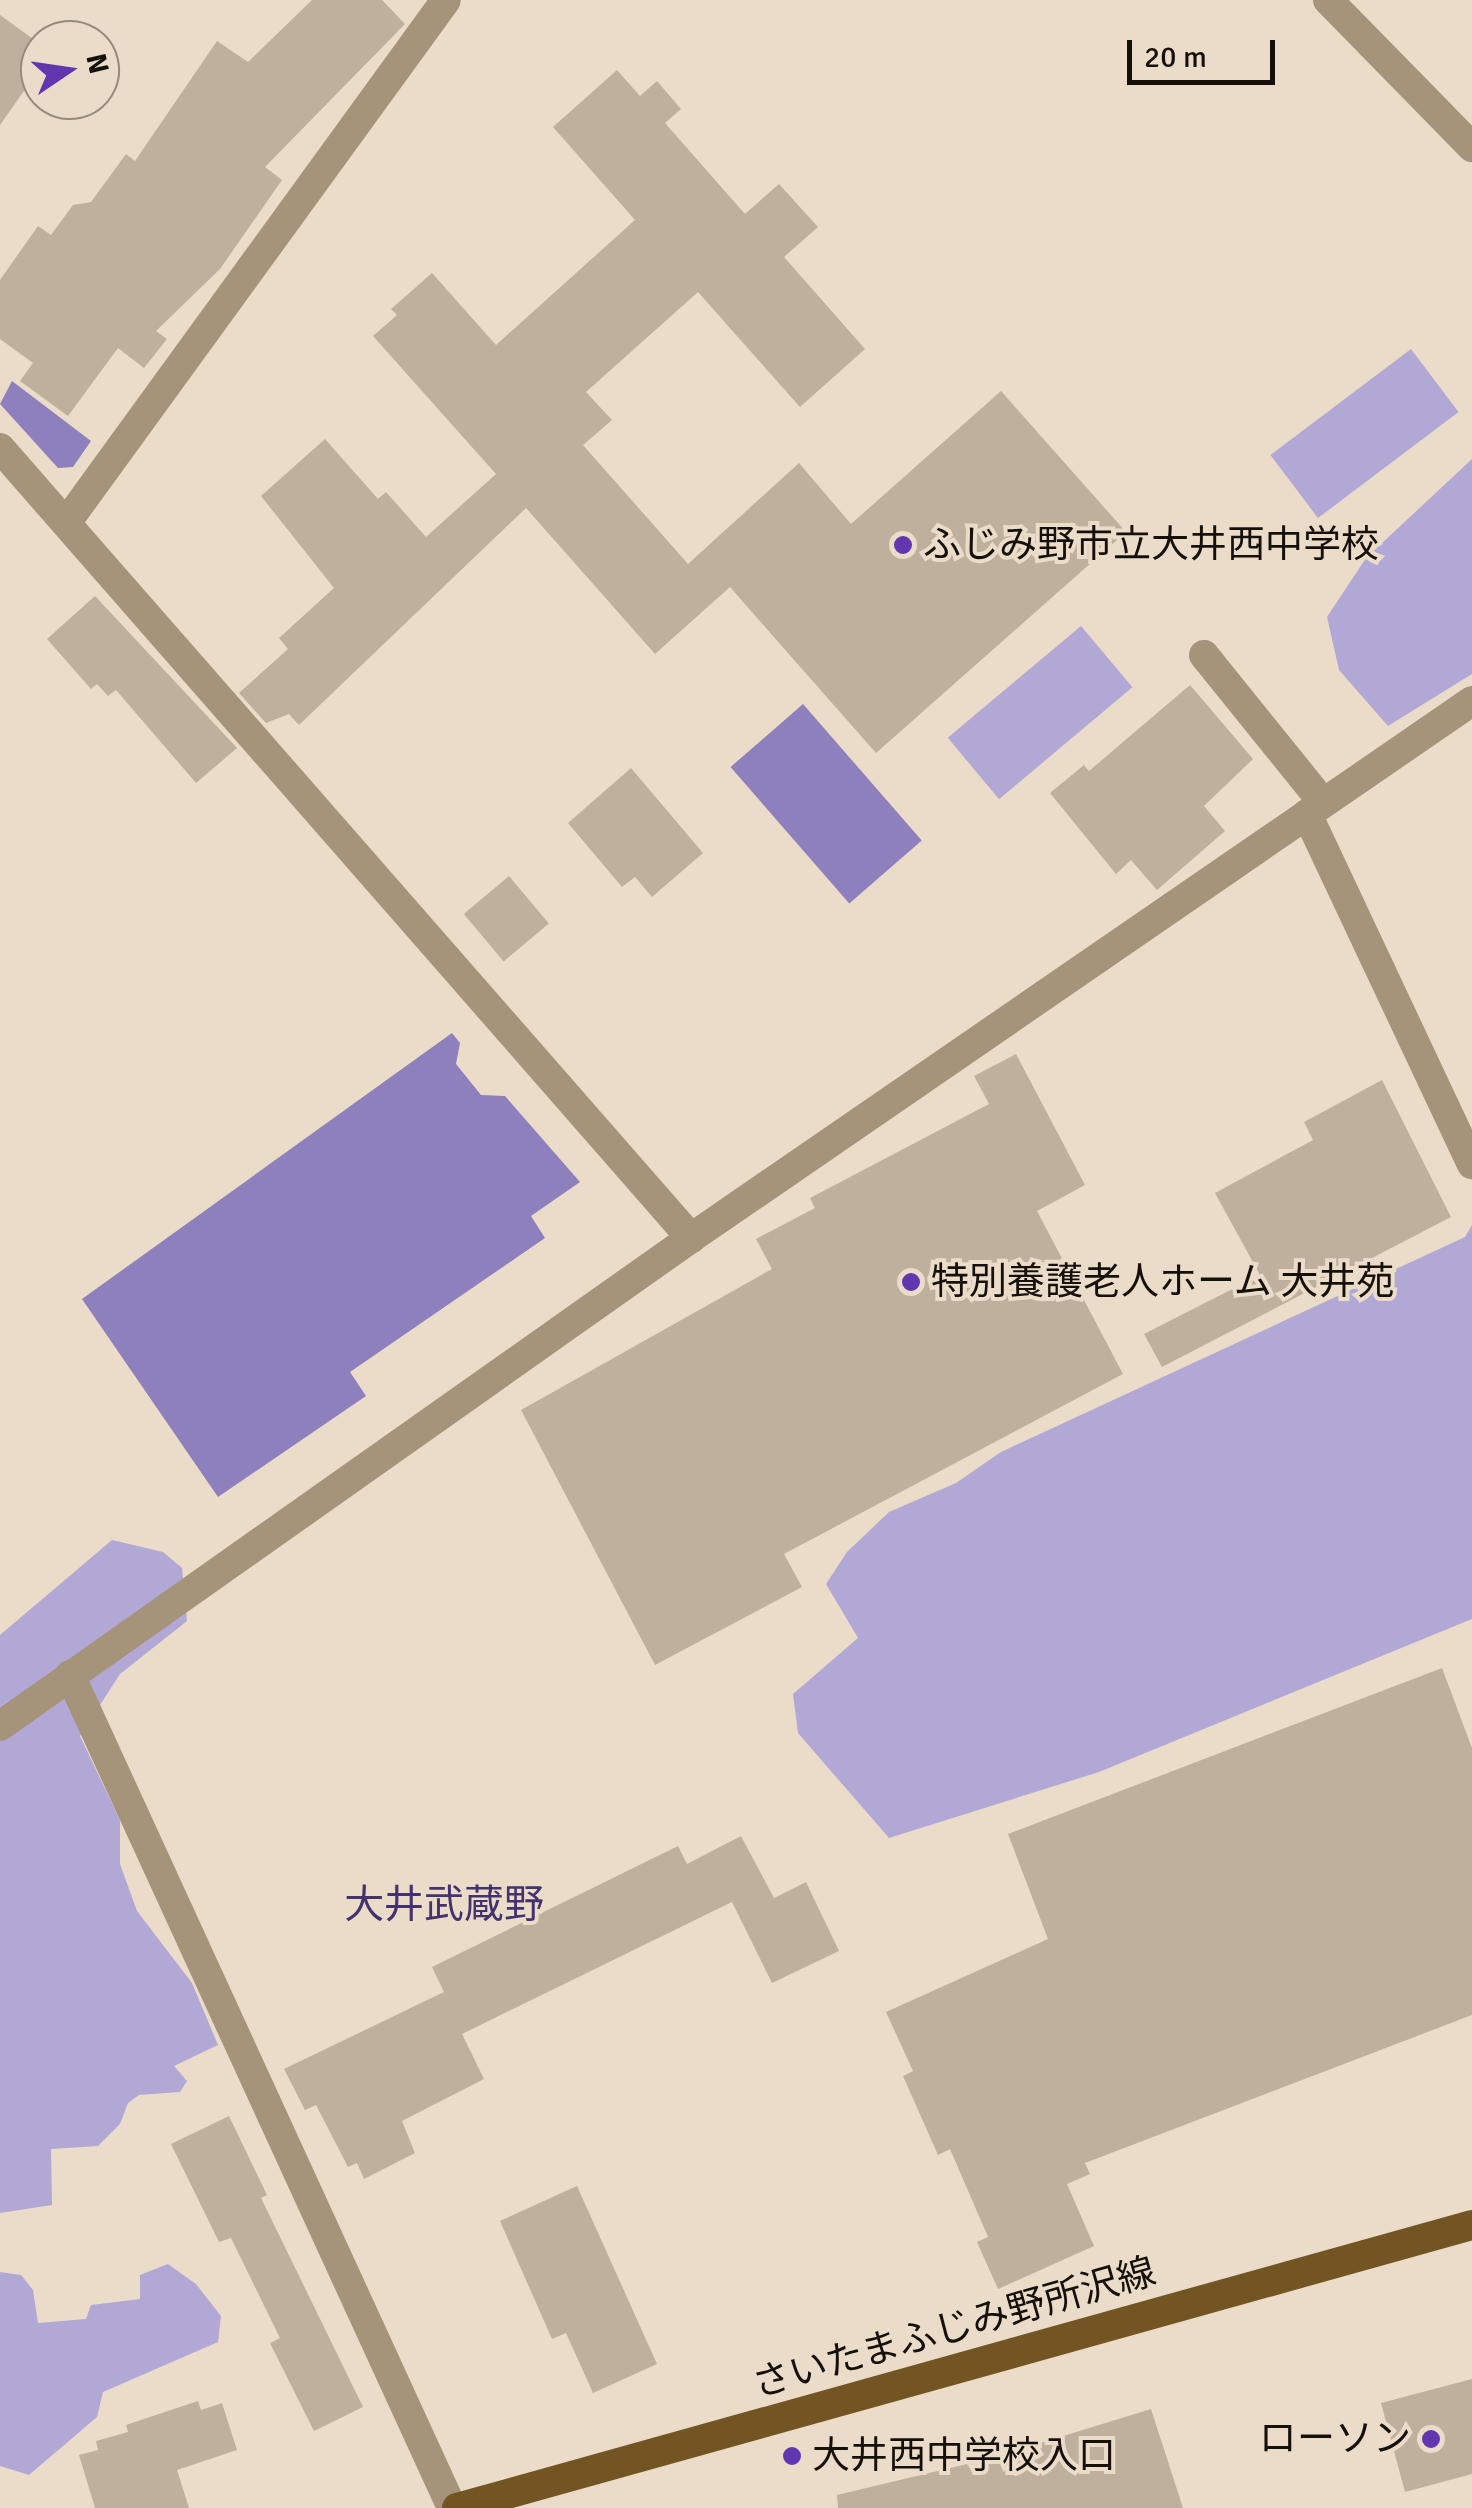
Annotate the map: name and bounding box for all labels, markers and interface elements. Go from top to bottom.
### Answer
north arrow [20,20,120,120]
scale bar [1132,20,1280,82]
text: 20 m [1144,39,1207,76]
text: N [79,50,116,77]
place label: ふじみ野市立大井西中学校 [923,522,1379,568]
marker: ふじみ野市立大井西中学校 [892,534,914,556]
place label: 特別養護老人ホーム 大井苑 [931,1259,1395,1305]
marker: 特別養護老人ホーム 大井苑 [900,1271,922,1293]
district label: 大井武蔵野 [344,1881,544,1929]
street label: さいたまふじみ野所沢線 [747,2248,1161,2408]
place label: ローソン [1259,2416,1411,2462]
marker: ローソン [1420,2428,1442,2450]
place label: 大井西中学校入口 [812,2433,1116,2479]
marker: 大井西中学校入口 [781,2445,803,2467]

